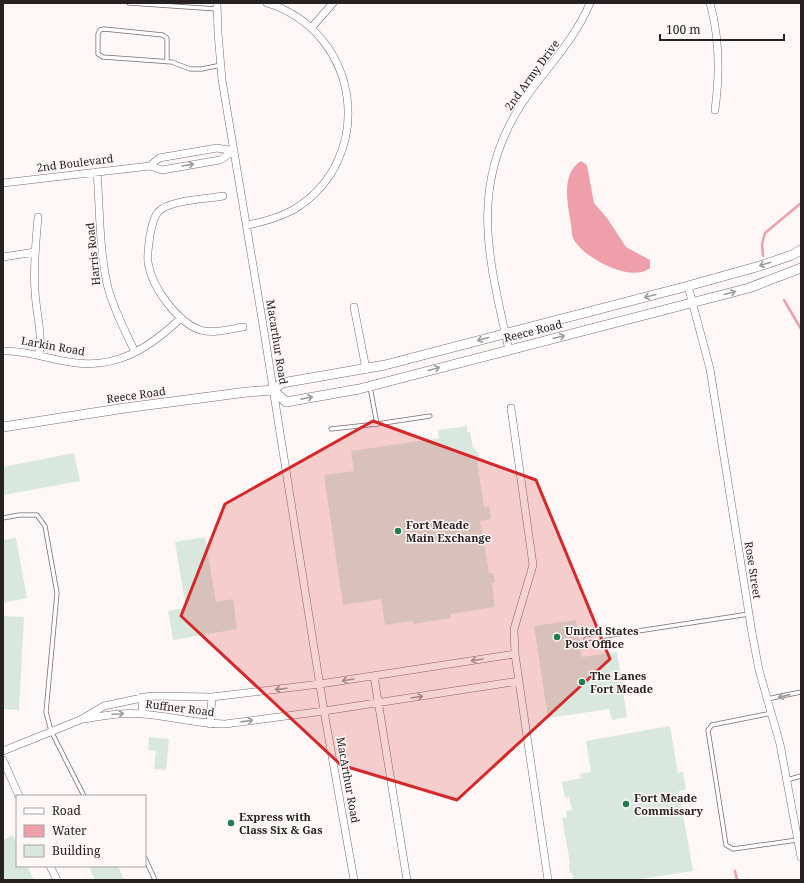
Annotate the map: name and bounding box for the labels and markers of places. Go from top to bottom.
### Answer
place label: Fort Meade Main Exchange [406,517,491,545]
marker: Fort Meade Main Exchange [393,526,403,536]
place label: United States Post Office [565,623,639,651]
marker: United States Post Office [552,632,562,642]
place label: The Lanes Fort Meade [590,668,653,696]
marker: The Lanes Fort Meade [577,677,587,687]
place label: Fort Meade Commissary [634,790,704,818]
marker: Fort Meade Commissary [621,799,631,809]
place label: Express with Class Six & Gas [239,809,323,837]
marker: Express with Class Six & Gas [226,818,236,828]

